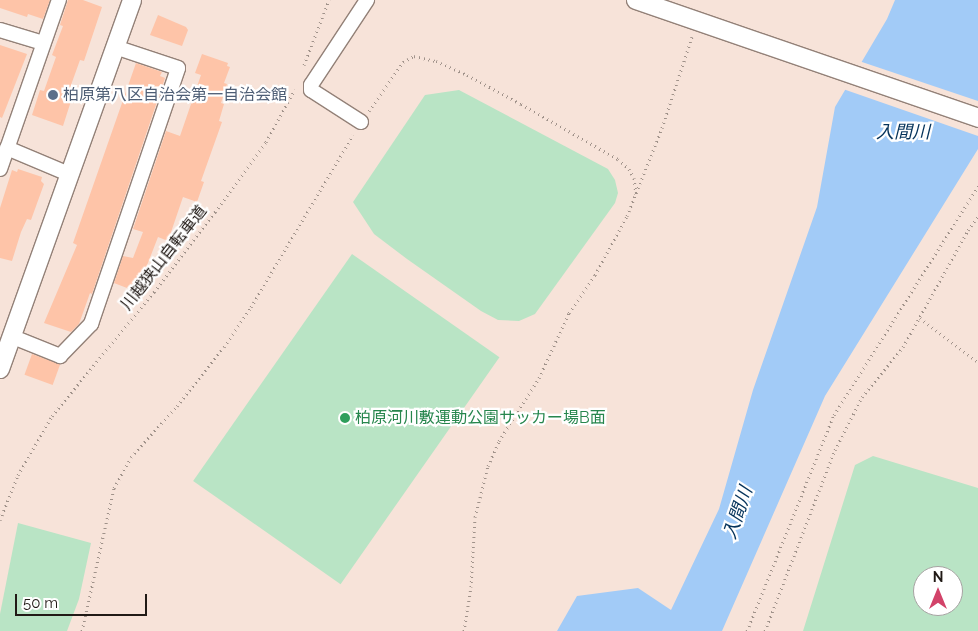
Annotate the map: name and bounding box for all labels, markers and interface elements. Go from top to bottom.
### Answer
place label: 柏原第八区自治会第一自治会館 [63,85,287,105]
marker: 柏原第八区自治会第一自治会館 [47,89,59,101]
water label: 入間川 [876,121,930,143]
street label: 川越狭山自転車道 [117,202,211,314]
place label: 柏原河川敷運動公園サッカー場B面 [355,408,606,428]
marker: 柏原河川敷運動公園サッカー場B面 [339,412,351,424]
water label: 入間川 [719,484,757,542]
north arrow [913,566,963,616]
text: N [933,569,943,585]
scale bar [18,584,150,616]
text: 50 m [23,594,58,612]

